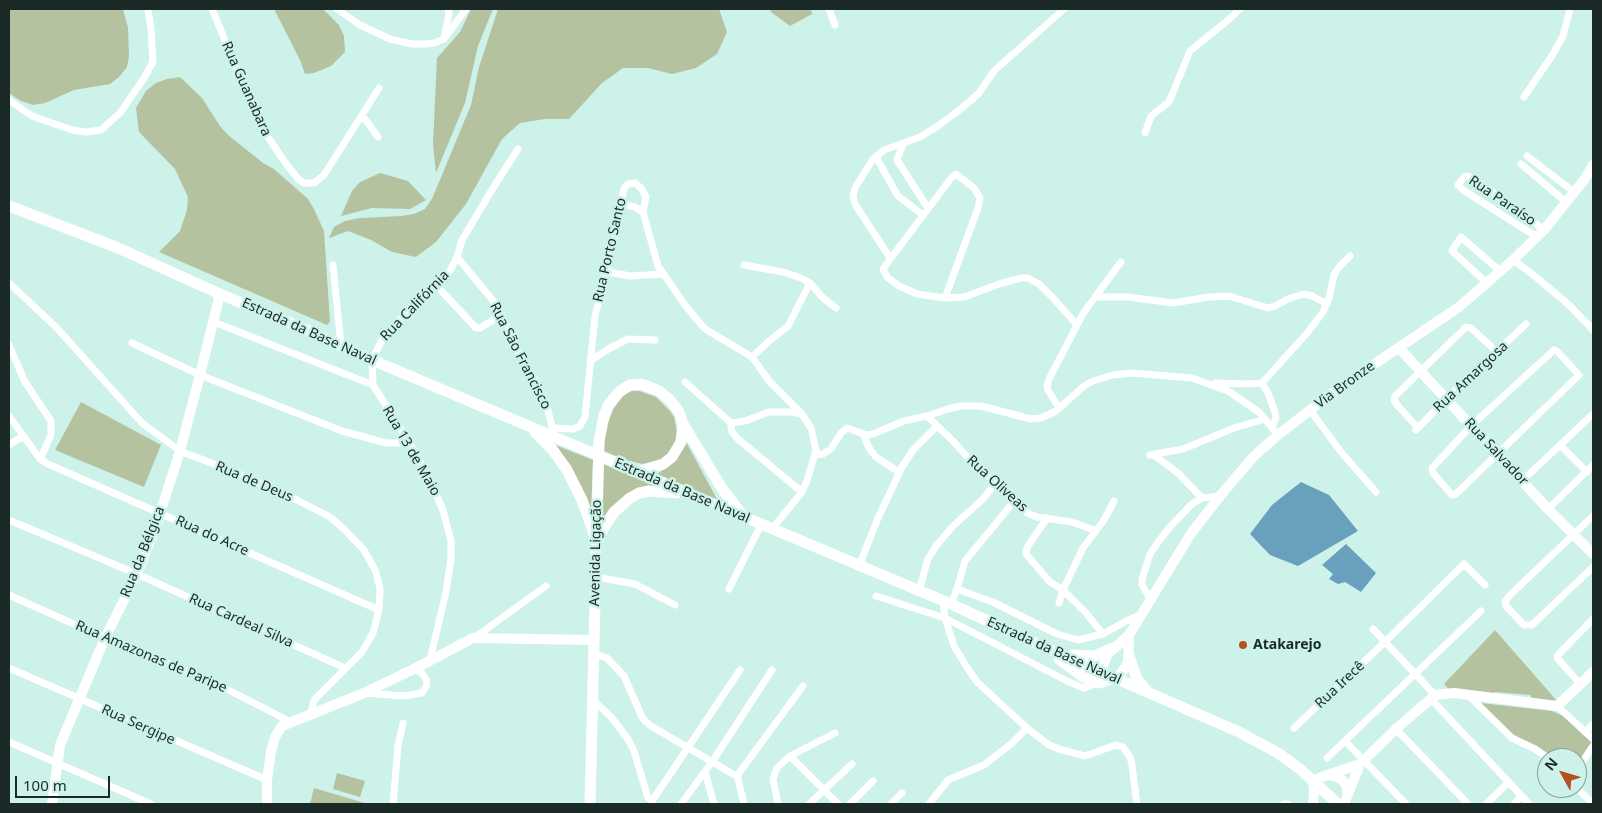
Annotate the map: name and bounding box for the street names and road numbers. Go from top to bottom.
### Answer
street label: Rua Guanabara [218,39,274,139]
street label: Rua Paraíso [1465,172,1539,230]
street label: Rua Porto Santo [590,196,630,304]
street label: Rua Califórnia [377,267,453,345]
street label: Estrada da Base Naval [239,295,379,369]
street label: Rua São Francisco [486,300,554,412]
street label: Rua Amargosa [1430,338,1512,416]
street label: Via Bronze [1312,358,1378,412]
street label: Rua 13 de Maio [378,403,444,499]
street label: Rua Salvador [1461,415,1531,489]
street label: Rua Oliveas [963,452,1031,516]
street label: Estrada da Base Naval [612,455,752,527]
street label: Rua de Deus [213,458,295,506]
street label: Avenida Ligação [587,499,605,607]
street label: Rua da Bélgica [117,504,169,600]
street label: Rua do Acre [173,512,251,560]
street label: Rua Cardeal Silva [186,590,296,652]
street label: Estrada da Base Naval [984,614,1124,688]
street label: Rua Amazonas de Paripe [73,617,229,697]
street label: Rua Irecê [1312,658,1368,712]
street label: Rua Sergipe [99,701,177,749]

